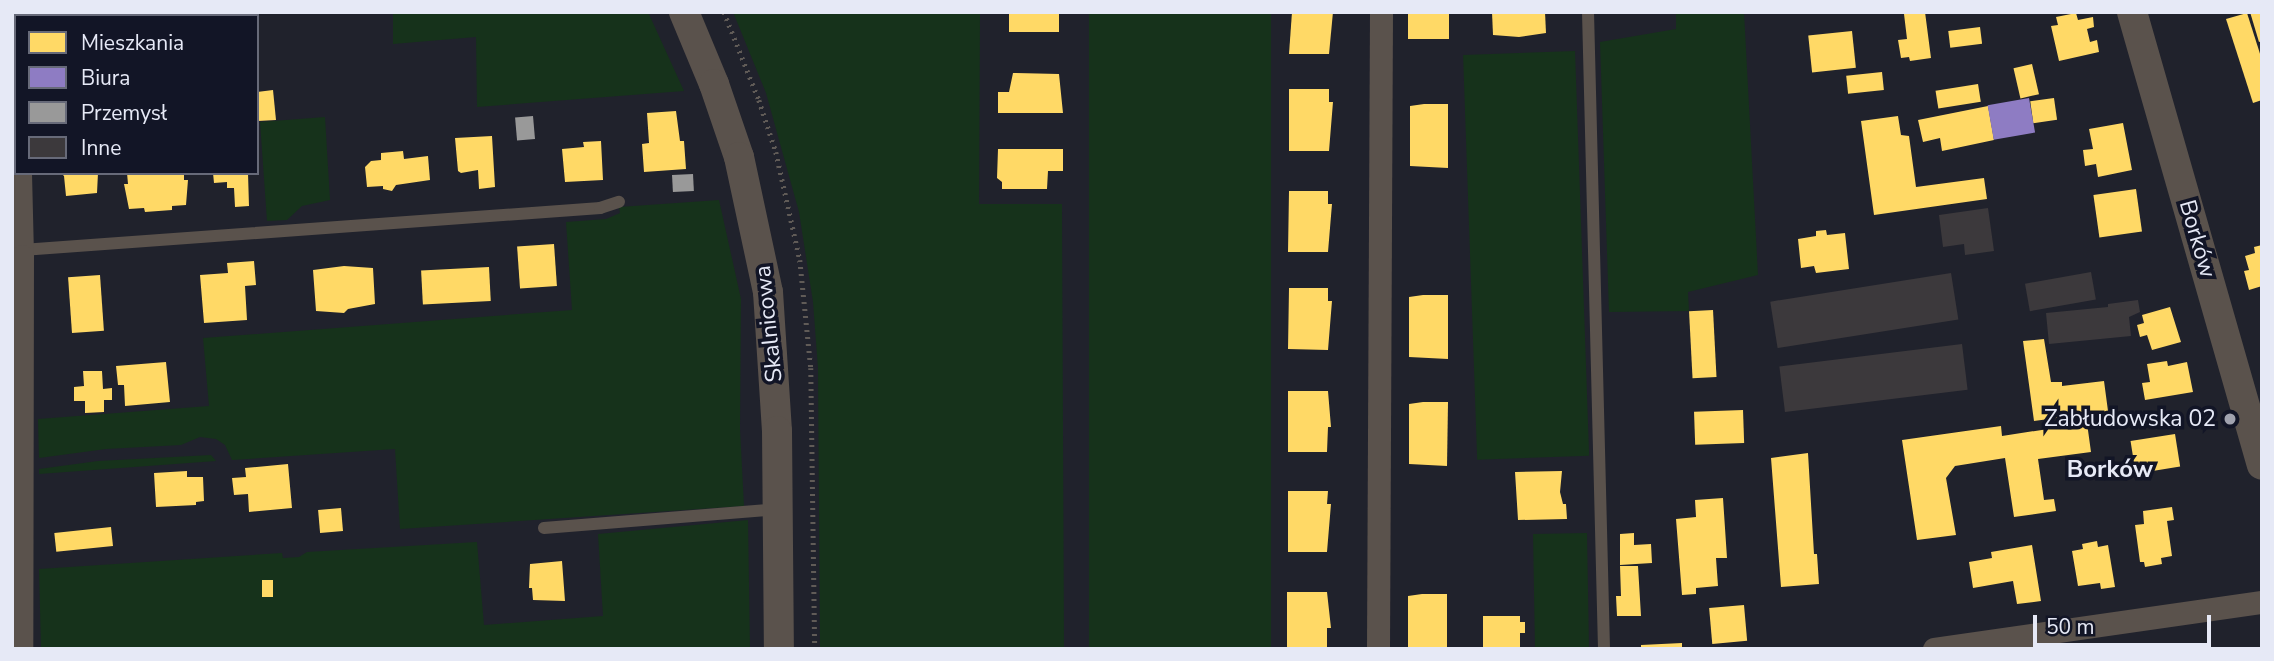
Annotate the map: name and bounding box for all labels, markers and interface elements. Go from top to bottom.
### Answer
legend [14,14,259,175]
text: Mieszkania [81,29,184,57]
text: Biura [81,64,130,92]
text: Przemysł [81,99,167,127]
text: Inne [81,134,121,162]
street label: Borków [2173,197,2221,281]
street label: Skalnicowa [749,264,789,384]
place label: Zabłudowska 02 [2044,405,2216,433]
marker: Zabłudowska 02 [2222,411,2238,427]
district label: Borków [2067,456,2153,484]
scale bar [2036,602,2214,646]
text: 50 m [2046,613,2095,641]

